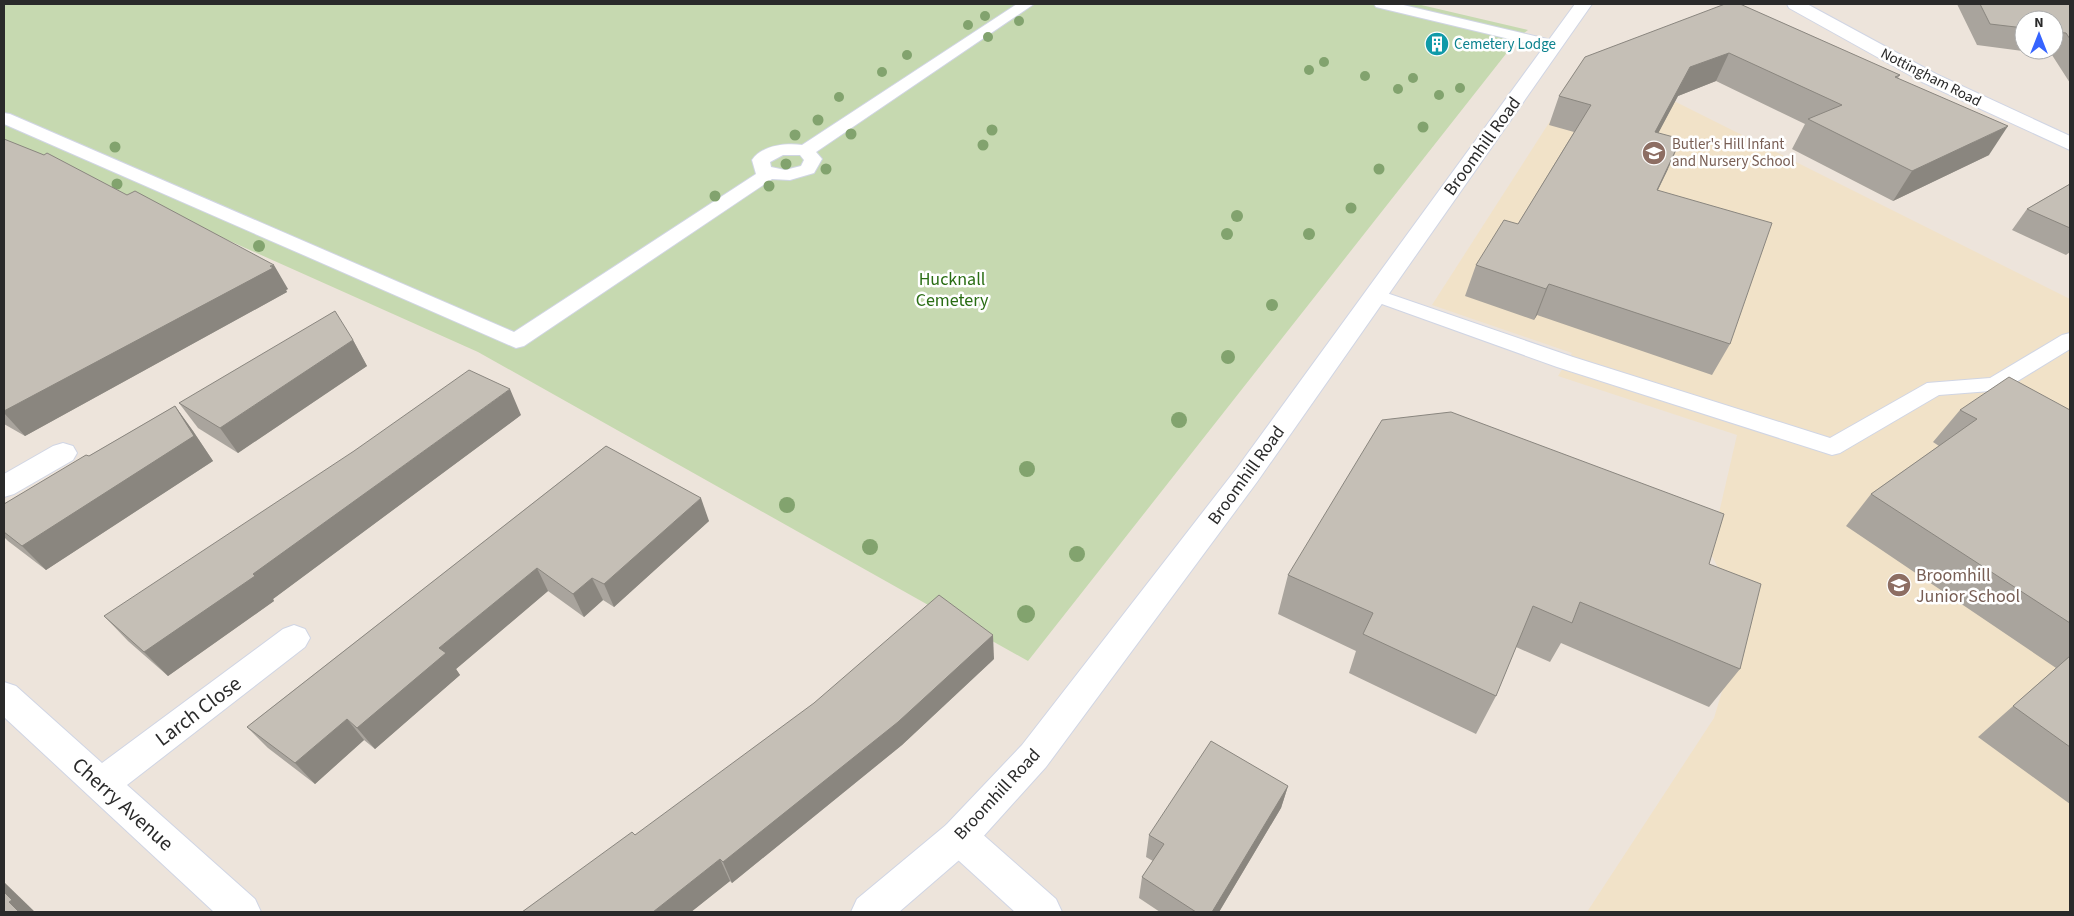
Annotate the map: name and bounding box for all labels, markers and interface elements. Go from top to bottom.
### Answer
north arrow [2014,10,2064,60]
text: N [2034,13,2044,33]
building icon: Cemetery Lodge [1424,31,1450,57]
place label: Cemetery Lodge [1454,34,1556,55]
street label: Nottingham Road [1877,43,1985,112]
street label: Broomhill Road [1438,92,1527,201]
place label: Butler's Hill Infant and Nursery School [1672,134,1795,172]
school or university icon: Butler's Hill Infant and Nursery School [1641,140,1667,166]
park label: Hucknall Cemetery [916,267,989,313]
street label: Broomhill Road [1202,421,1291,530]
place label: Broomhill Junior School [1916,563,2020,609]
school or university icon: Broomhill Junior School [1886,572,1912,598]
street label: Larch Close [149,669,247,753]
street label: Broomhill Road [948,743,1046,846]
street label: Cherry Avenue [66,750,180,858]

